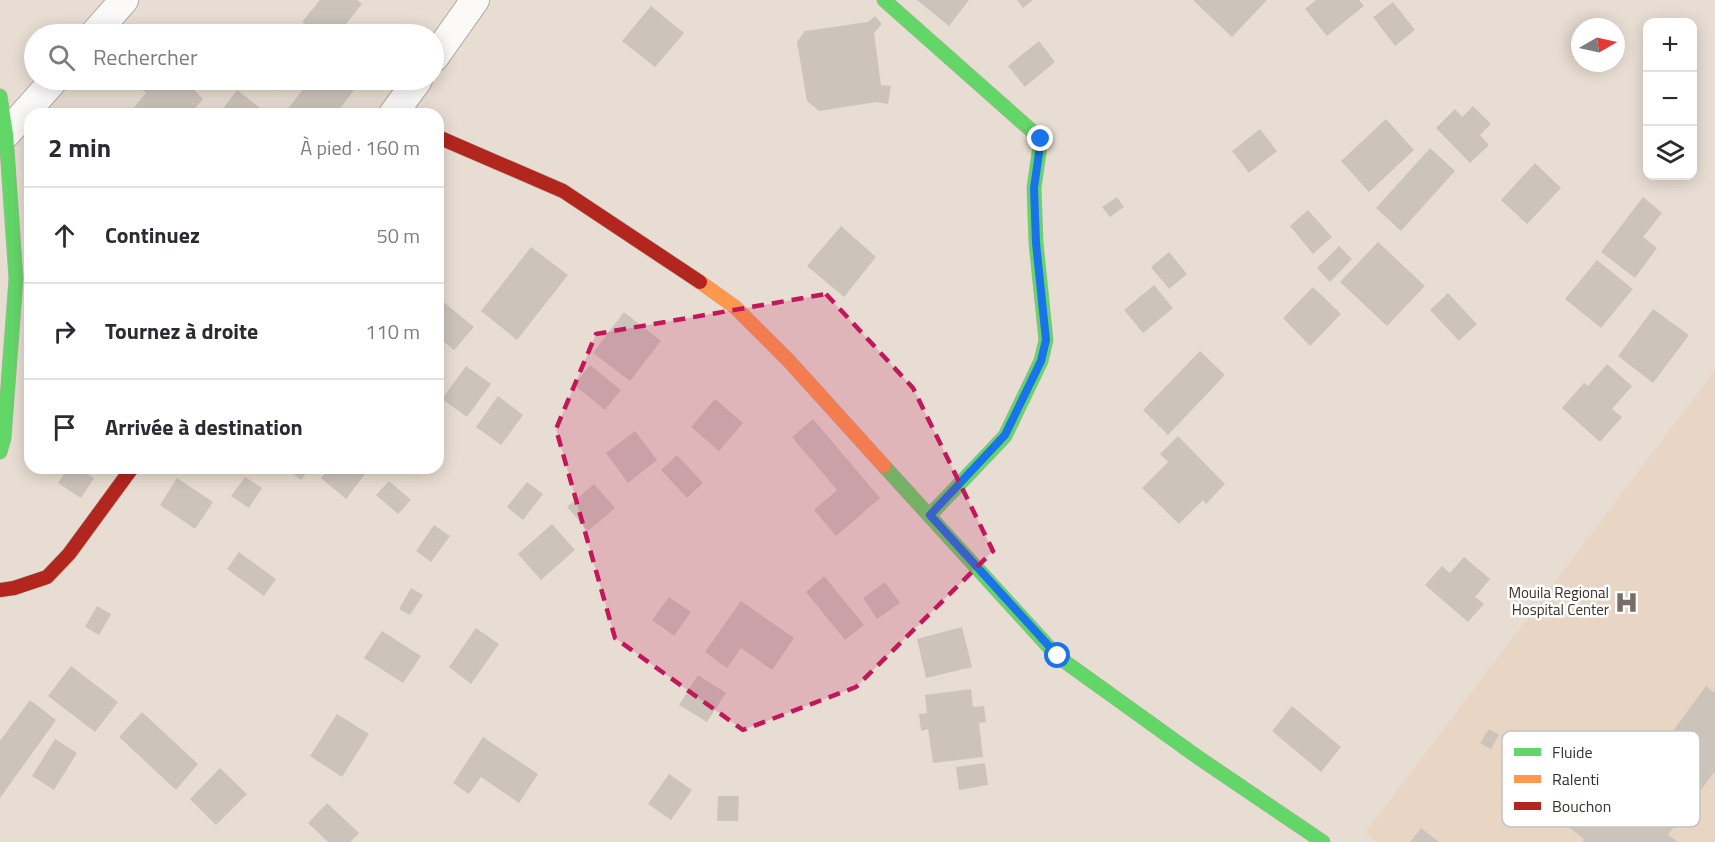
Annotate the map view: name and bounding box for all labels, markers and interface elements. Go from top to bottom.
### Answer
north arrow [1571,18,1625,72]
map controls [1643,18,1697,180]
button: + [1643,18,1697,72]
search box [24,24,444,90]
text: Rechercher [93,40,198,74]
icon: search [45,41,78,74]
button: − [1643,72,1697,126]
route end [1027,125,1053,151]
button: layers [1643,126,1697,180]
text: 2 min [48,128,111,167]
text: À pied · 160 m [300,132,420,163]
text: Continuez [105,218,200,252]
icon: ahead [48,219,81,252]
text: 50 m [376,220,420,251]
text: Tournez à droite [105,314,258,348]
icon: right [48,315,81,348]
text: 110 m [365,316,420,347]
text: Arrivée à destination [105,410,303,444]
icon: arrive [48,411,81,444]
place label: Mouila Regional Hospital Center [1508,581,1609,621]
hospital icon: Mouila Regional Hospital Center [1614,589,1640,615]
route start [1044,642,1070,668]
legend [1502,731,1700,827]
text: Fluide [1552,740,1593,764]
text: Ralenti [1552,767,1599,791]
text: Bouchon [1552,794,1611,818]

